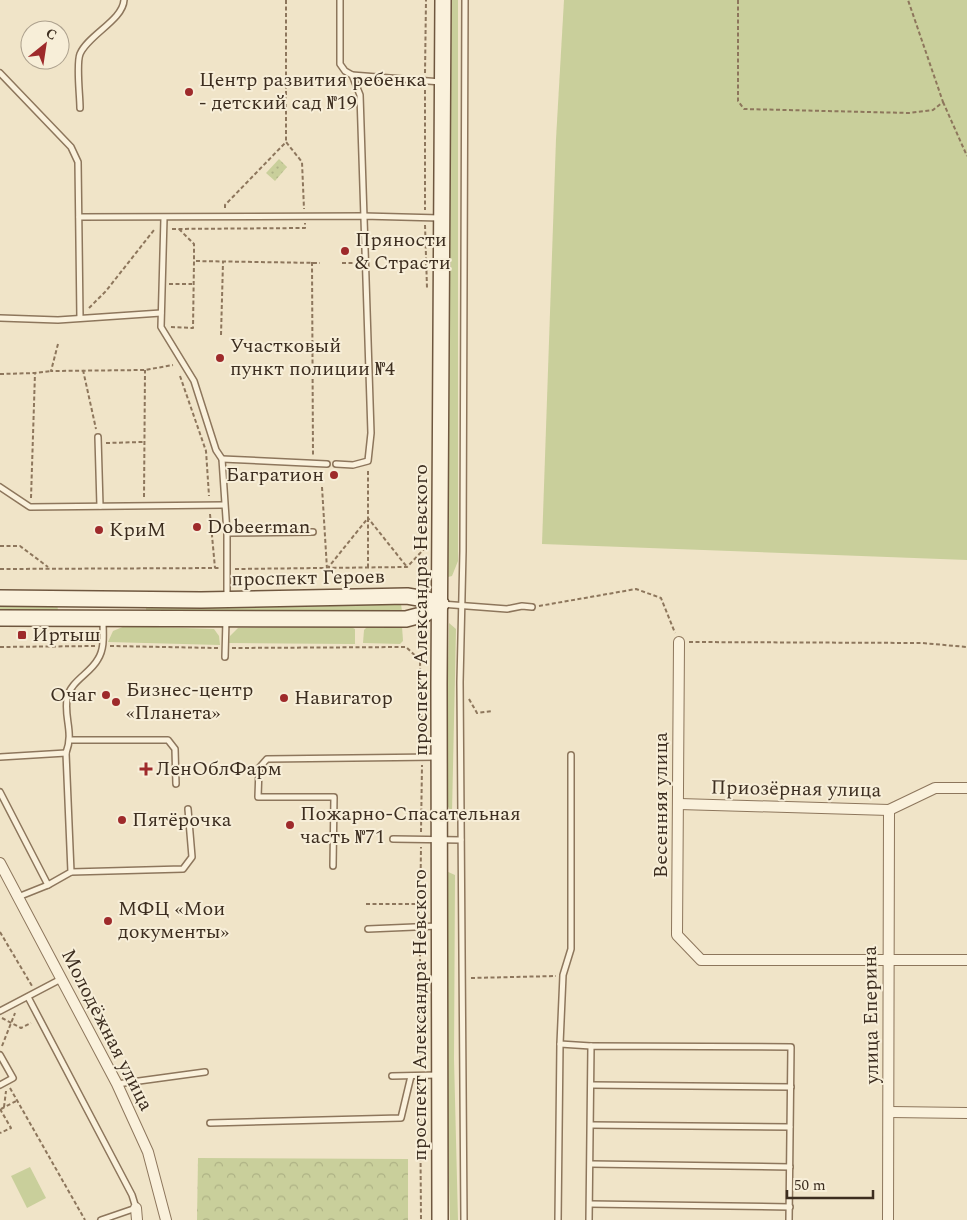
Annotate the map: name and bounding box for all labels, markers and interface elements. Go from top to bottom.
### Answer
north arrow [20,20,70,70]
text: С [42,23,61,46]
place label: Центр развития ребенка - детский сад №19 [199,65,426,118]
marker: Центр развития ребенка - детский сад №19 [183,86,195,98]
place label: Пряности & Страсти [355,225,451,278]
marker: Пряности & Страсти [339,245,351,257]
place label: Участковый пункт полиции №4 [230,331,395,384]
marker: Участковый пункт полиции №4 [214,352,226,364]
place label: Багратион [226,460,324,490]
street label: проспект Александра Невского [406,464,436,756]
marker: Багратион [328,469,340,481]
place label: Dobeerman [207,512,310,542]
place label: КриМ [109,515,166,545]
marker: Dobeerman [191,521,203,533]
marker: КриМ [93,524,105,536]
street label: проспект Героев [231,562,385,594]
place label: Иртыш [32,620,100,650]
marker: Иртыш [16,629,28,641]
place label: Бизнес-центр «Планета» [126,675,253,728]
place label: Очаг [50,680,96,710]
place label: Навигатор [294,683,393,713]
marker: Очаг [100,689,112,701]
marker: Навигатор [278,692,290,704]
marker: Бизнес-центр «Планета» [110,696,122,708]
street label: Весенняя улица [646,732,676,878]
place label: ЛенОблФарм [156,754,282,784]
marker: ЛенОблФарм [140,763,152,775]
street label: Приозёрная улица [710,773,882,805]
place label: Пожарно-Спасательная часть №71 [300,799,521,852]
place label: Пятёрочка [132,805,232,835]
marker: Пятёрочка [116,814,128,826]
marker: Пожарно-Спасательная часть №71 [284,819,296,831]
street label: проспект Александра Невского [405,869,435,1161]
place label: МФЦ «Мои документы» [118,894,230,947]
marker: МФЦ «Мои документы» [102,915,114,927]
street label: Молодёжная улица [53,944,161,1117]
street label: улица Еперина [855,945,887,1085]
scale bar [787,1168,873,1200]
text: 50 m [794,1174,826,1197]

